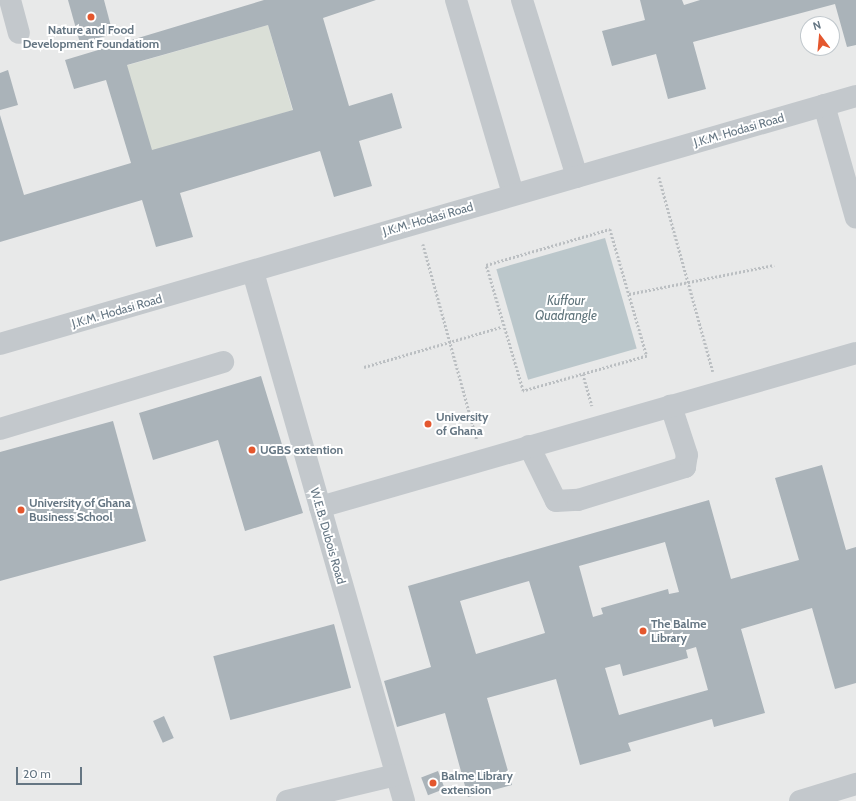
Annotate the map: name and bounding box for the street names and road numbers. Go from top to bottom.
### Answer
street label: J.K.M. Hodasi Road [692,110,786,150]
street label: J.K.M. Hodasi Road [381,199,475,239]
street label: J.K.M. Hodasi Road [70,291,164,331]
street label: W.E.B. Dubois Road [307,486,349,586]

